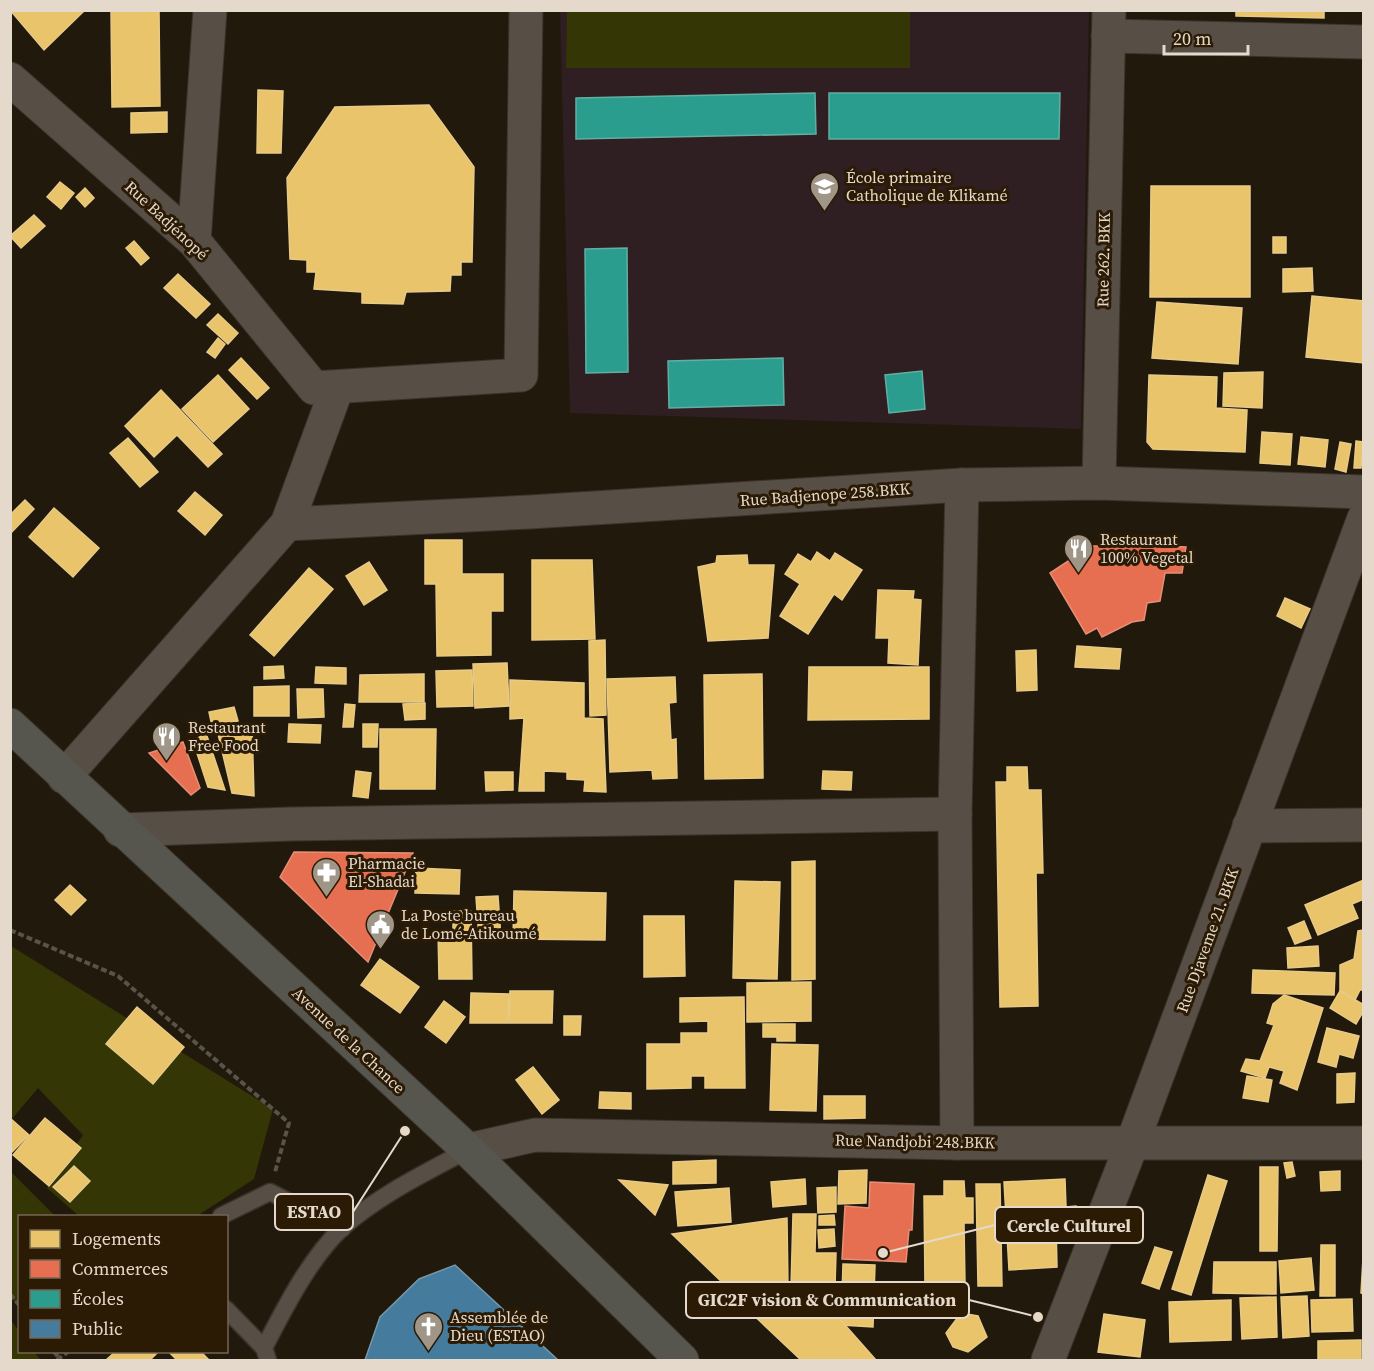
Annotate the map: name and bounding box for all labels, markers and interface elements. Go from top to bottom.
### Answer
scale bar [1164,18,1248,56]
text: 20 m [1173,26,1211,51]
place label: École primaire Catholique de Klikamé [846,166,1008,206]
school or university icon: École primaire Catholique de Klikamé [809,170,841,212]
street label: Rue Badjénopé [120,175,214,265]
street label: Rue 262. BKK [1091,212,1115,308]
street label: Rue Badjenope 258.BKK [739,477,911,511]
place label: Restaurant 100% Vegetal [1100,528,1194,568]
restaurant icon: Restaurant 100% Vegetal [1063,532,1095,574]
place label: Restaurant Free Food [188,716,266,756]
restaurant icon: Restaurant Free Food [151,720,183,762]
place label: Pharmacie El-Shadai [348,852,425,892]
pharmacy icon: Pharmacie El-Shadai [311,856,343,898]
street label: Rue Djaveme 21. BKK [1171,864,1244,1016]
place label: La Poste bureau de Lomé-Atikoumé [401,904,537,944]
public building icon: La Poste bureau de Lomé-Atikoumé [364,908,396,950]
street label: Avenue de la Chance [288,982,410,1098]
street label: Rue Nandjobi 248.BKK [835,1129,996,1153]
callout: ESTAO [275,1194,353,1230]
text: ESTAO [287,1199,342,1224]
callout: Cercle Culturel [995,1207,1143,1243]
text: Cercle Culturel [1007,1213,1131,1238]
legend [18,1215,228,1353]
text: Logements [72,1226,161,1251]
text: Commerces [72,1256,168,1281]
callout: GIC2F vision & Communication [686,1282,969,1318]
text: Écoles [72,1286,124,1311]
text: GIC2F vision & Communication [698,1287,956,1312]
place label: Assemblée de Dieu (ESTAO) [450,1306,548,1346]
church icon: Assemblée de Dieu (ESTAO) [413,1310,445,1352]
text: Public [72,1316,123,1341]

